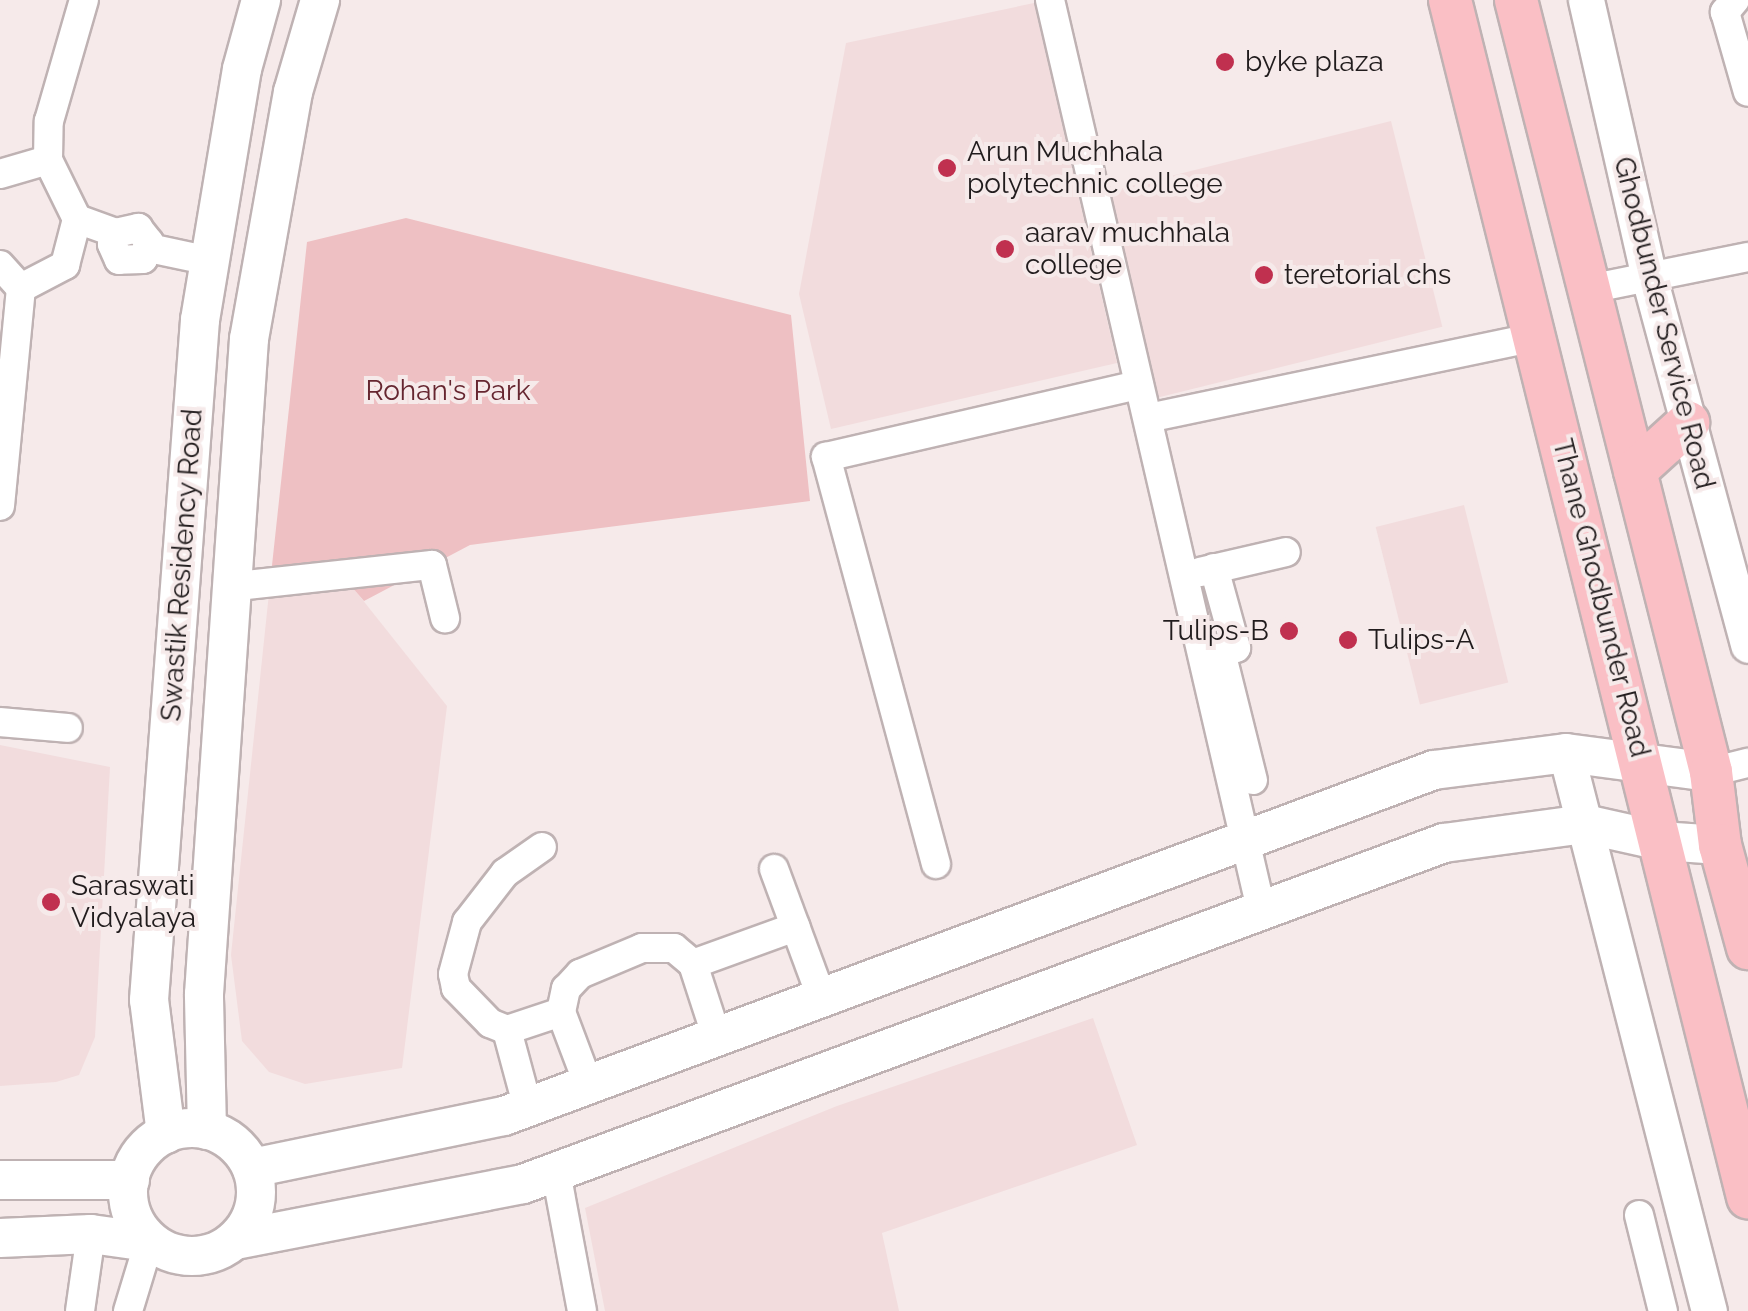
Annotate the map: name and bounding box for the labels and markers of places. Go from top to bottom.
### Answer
place label: byke plaza [1245,45,1384,79]
marker: byke plaza [1214,51,1236,73]
place label: Arun Muchhala polytechnic college [967,135,1223,201]
marker: Arun Muchhala polytechnic college [936,157,958,179]
place label: aarav muchhala college [1025,216,1231,282]
marker: aarav muchhala college [994,238,1016,260]
place label: teretorial chs [1284,258,1452,292]
marker: teretorial chs [1253,264,1275,286]
place label: Tulips-B [1163,614,1269,648]
marker: Tulips-B [1278,620,1300,642]
place label: Tulips-A [1368,623,1475,657]
marker: Tulips-A [1337,629,1359,651]
place label: Saraswati Vidyalaya [71,869,196,935]
marker: Saraswati Vidyalaya [40,891,62,913]

